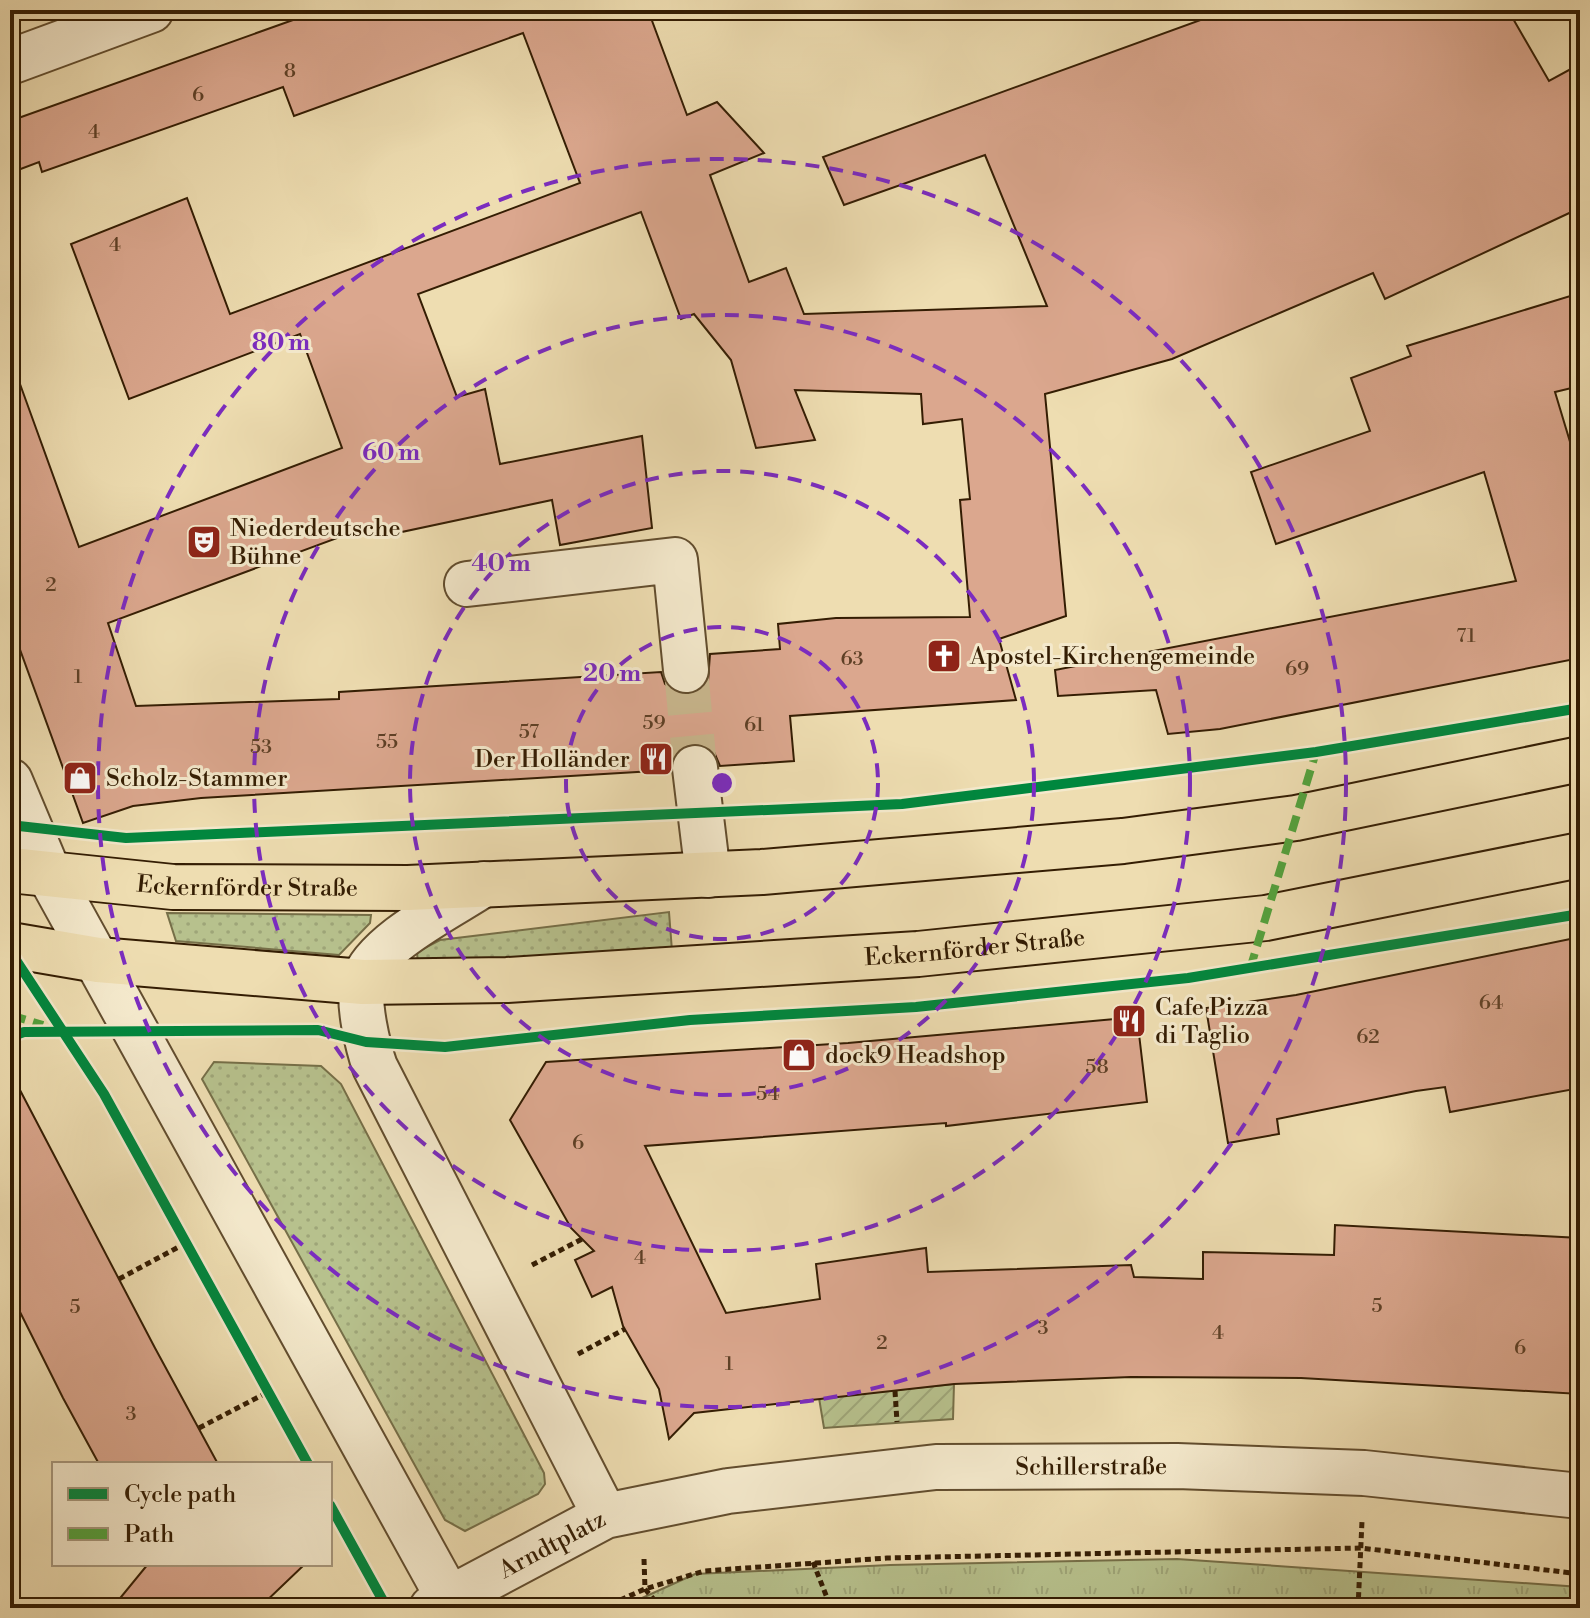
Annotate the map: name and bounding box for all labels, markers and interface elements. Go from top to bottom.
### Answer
house number: 8 [284,59,296,84]
house number: 6 [192,83,204,108]
house number: 4 [88,120,100,145]
house number: 4 [109,233,121,258]
text: 80 m [252,328,310,358]
text: 60 m [362,438,420,468]
place label: Niederdeutsche Bühne [229,514,401,572]
theatre icon: Niederdeutsche Bühne [185,523,223,561]
text: 40 m [471,549,531,579]
house number: 2 [45,573,57,598]
house number: 71 [1456,624,1476,649]
church icon: Apostel-Kirchengemeinde [925,637,963,675]
place label: Apostel-Kirchengemeinde [969,642,1255,672]
house number: 63 [840,647,864,672]
house number: 69 [1285,657,1309,682]
text: 20 m [583,659,641,689]
house number: 1 [74,665,83,690]
house number: 59 [642,711,666,736]
house number: 61 [744,713,764,738]
house number: 57 [519,720,539,745]
house number: 55 [376,730,398,755]
house number: 53 [250,735,272,760]
restaurant icon: Der Holländer [637,740,675,778]
place label: Der Holländer [474,745,630,775]
shop icon: Scholz-Stammer [61,759,99,797]
place label: Scholz-Stammer [106,764,288,794]
centre of rings [708,769,736,797]
street label: Eckernförder Straße [135,869,358,904]
street label: Eckernförder Straße [863,923,1087,973]
house number: 64 [1479,991,1503,1016]
place label: Cafe Pizza di Taglio [1155,993,1269,1051]
restaurant icon: Cafe Pizza di Taglio [1110,1002,1148,1040]
house number: 62 [1356,1025,1380,1050]
shop icon: dock9 Headshop [780,1036,818,1074]
place label: dock9 Headshop [825,1041,1006,1071]
house number: 58 [1085,1055,1109,1080]
house number: 54 [756,1082,780,1107]
house number: 6 [572,1131,584,1156]
house number: 4 [634,1246,646,1271]
house number: 5 [1371,1294,1383,1319]
house number: 5 [69,1295,81,1320]
house number: 3 [1037,1316,1049,1341]
house number: 4 [1212,1321,1224,1346]
house number: 2 [876,1331,888,1356]
house number: 6 [1514,1336,1526,1361]
house number: 1 [725,1352,734,1377]
house number: 3 [125,1402,137,1427]
street label: Schillerstraße [1015,1452,1167,1483]
legend [52,1462,332,1566]
text: Cycle path [124,1480,236,1510]
street label: Arndtplatz [493,1504,611,1586]
text: Path [124,1520,174,1550]

